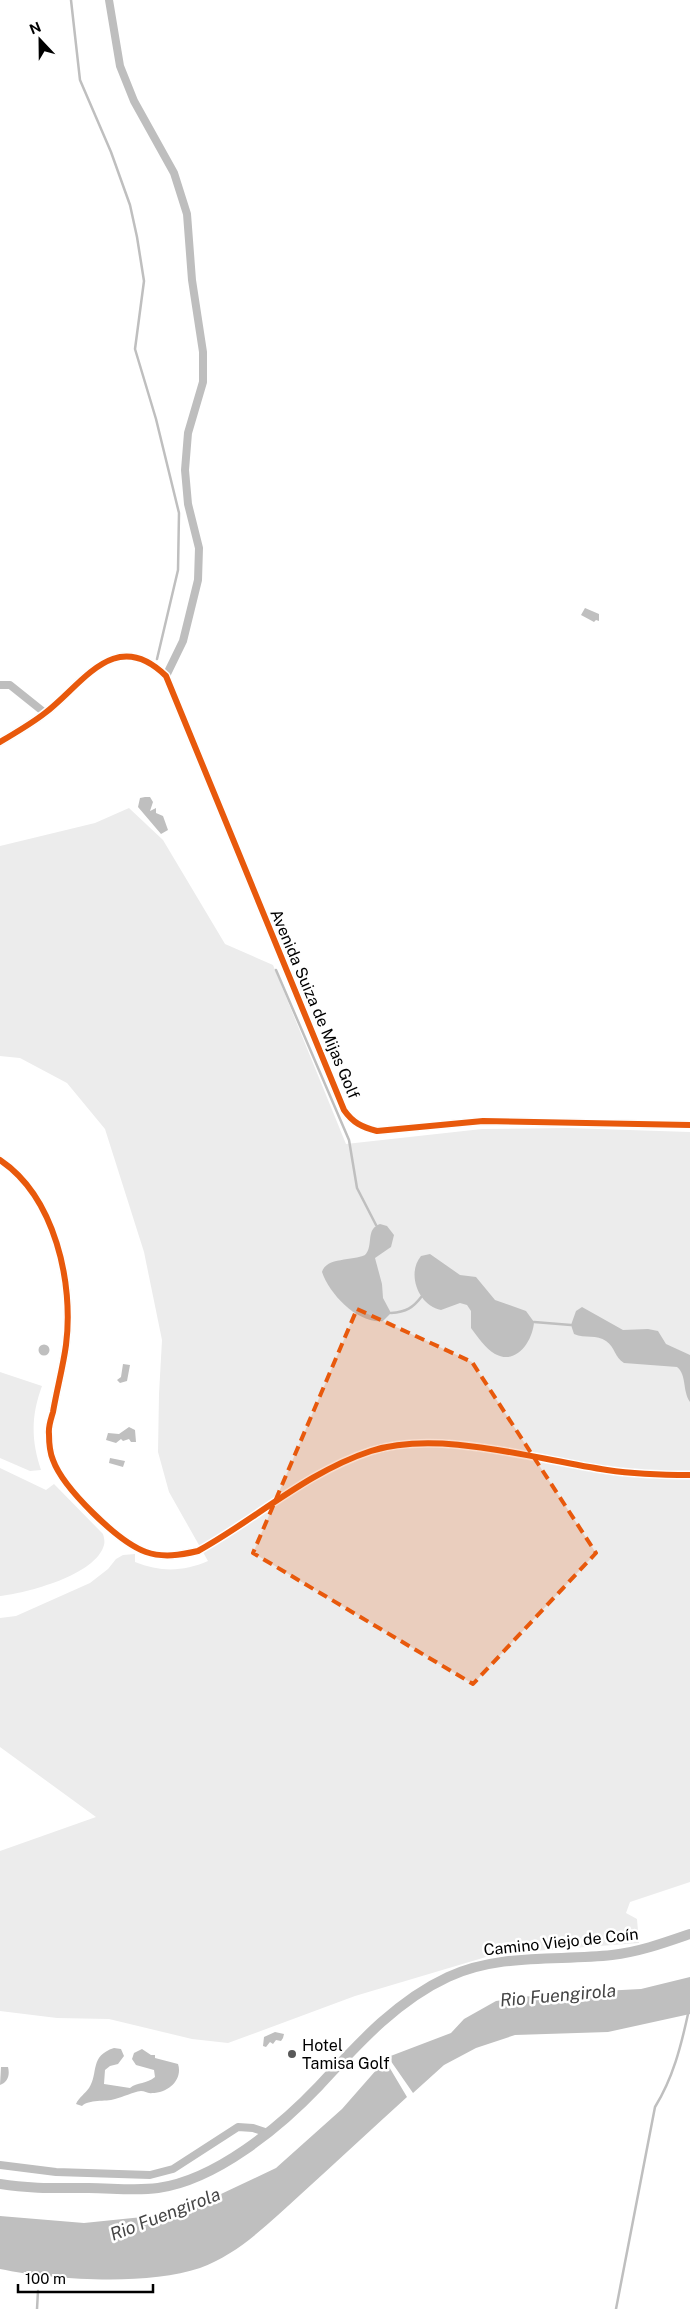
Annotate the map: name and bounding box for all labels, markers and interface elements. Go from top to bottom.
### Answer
north arrow [15,15,65,65]
text: N [27,18,43,37]
street label: Avenida Suiza de Mijas Golf [266,906,364,1102]
street label: Camino Viejo de Coín [483,1924,639,1960]
water label: Rio Fuengirola [499,1979,617,2011]
place label: Hotel Tamisa Golf [302,2036,390,2073]
marker: Hotel Tamisa Golf [286,2048,298,2060]
water label: Rio Fuengirola [107,2183,223,2245]
scale bar [18,2262,152,2294]
text: 100 m [25,2270,66,2287]

